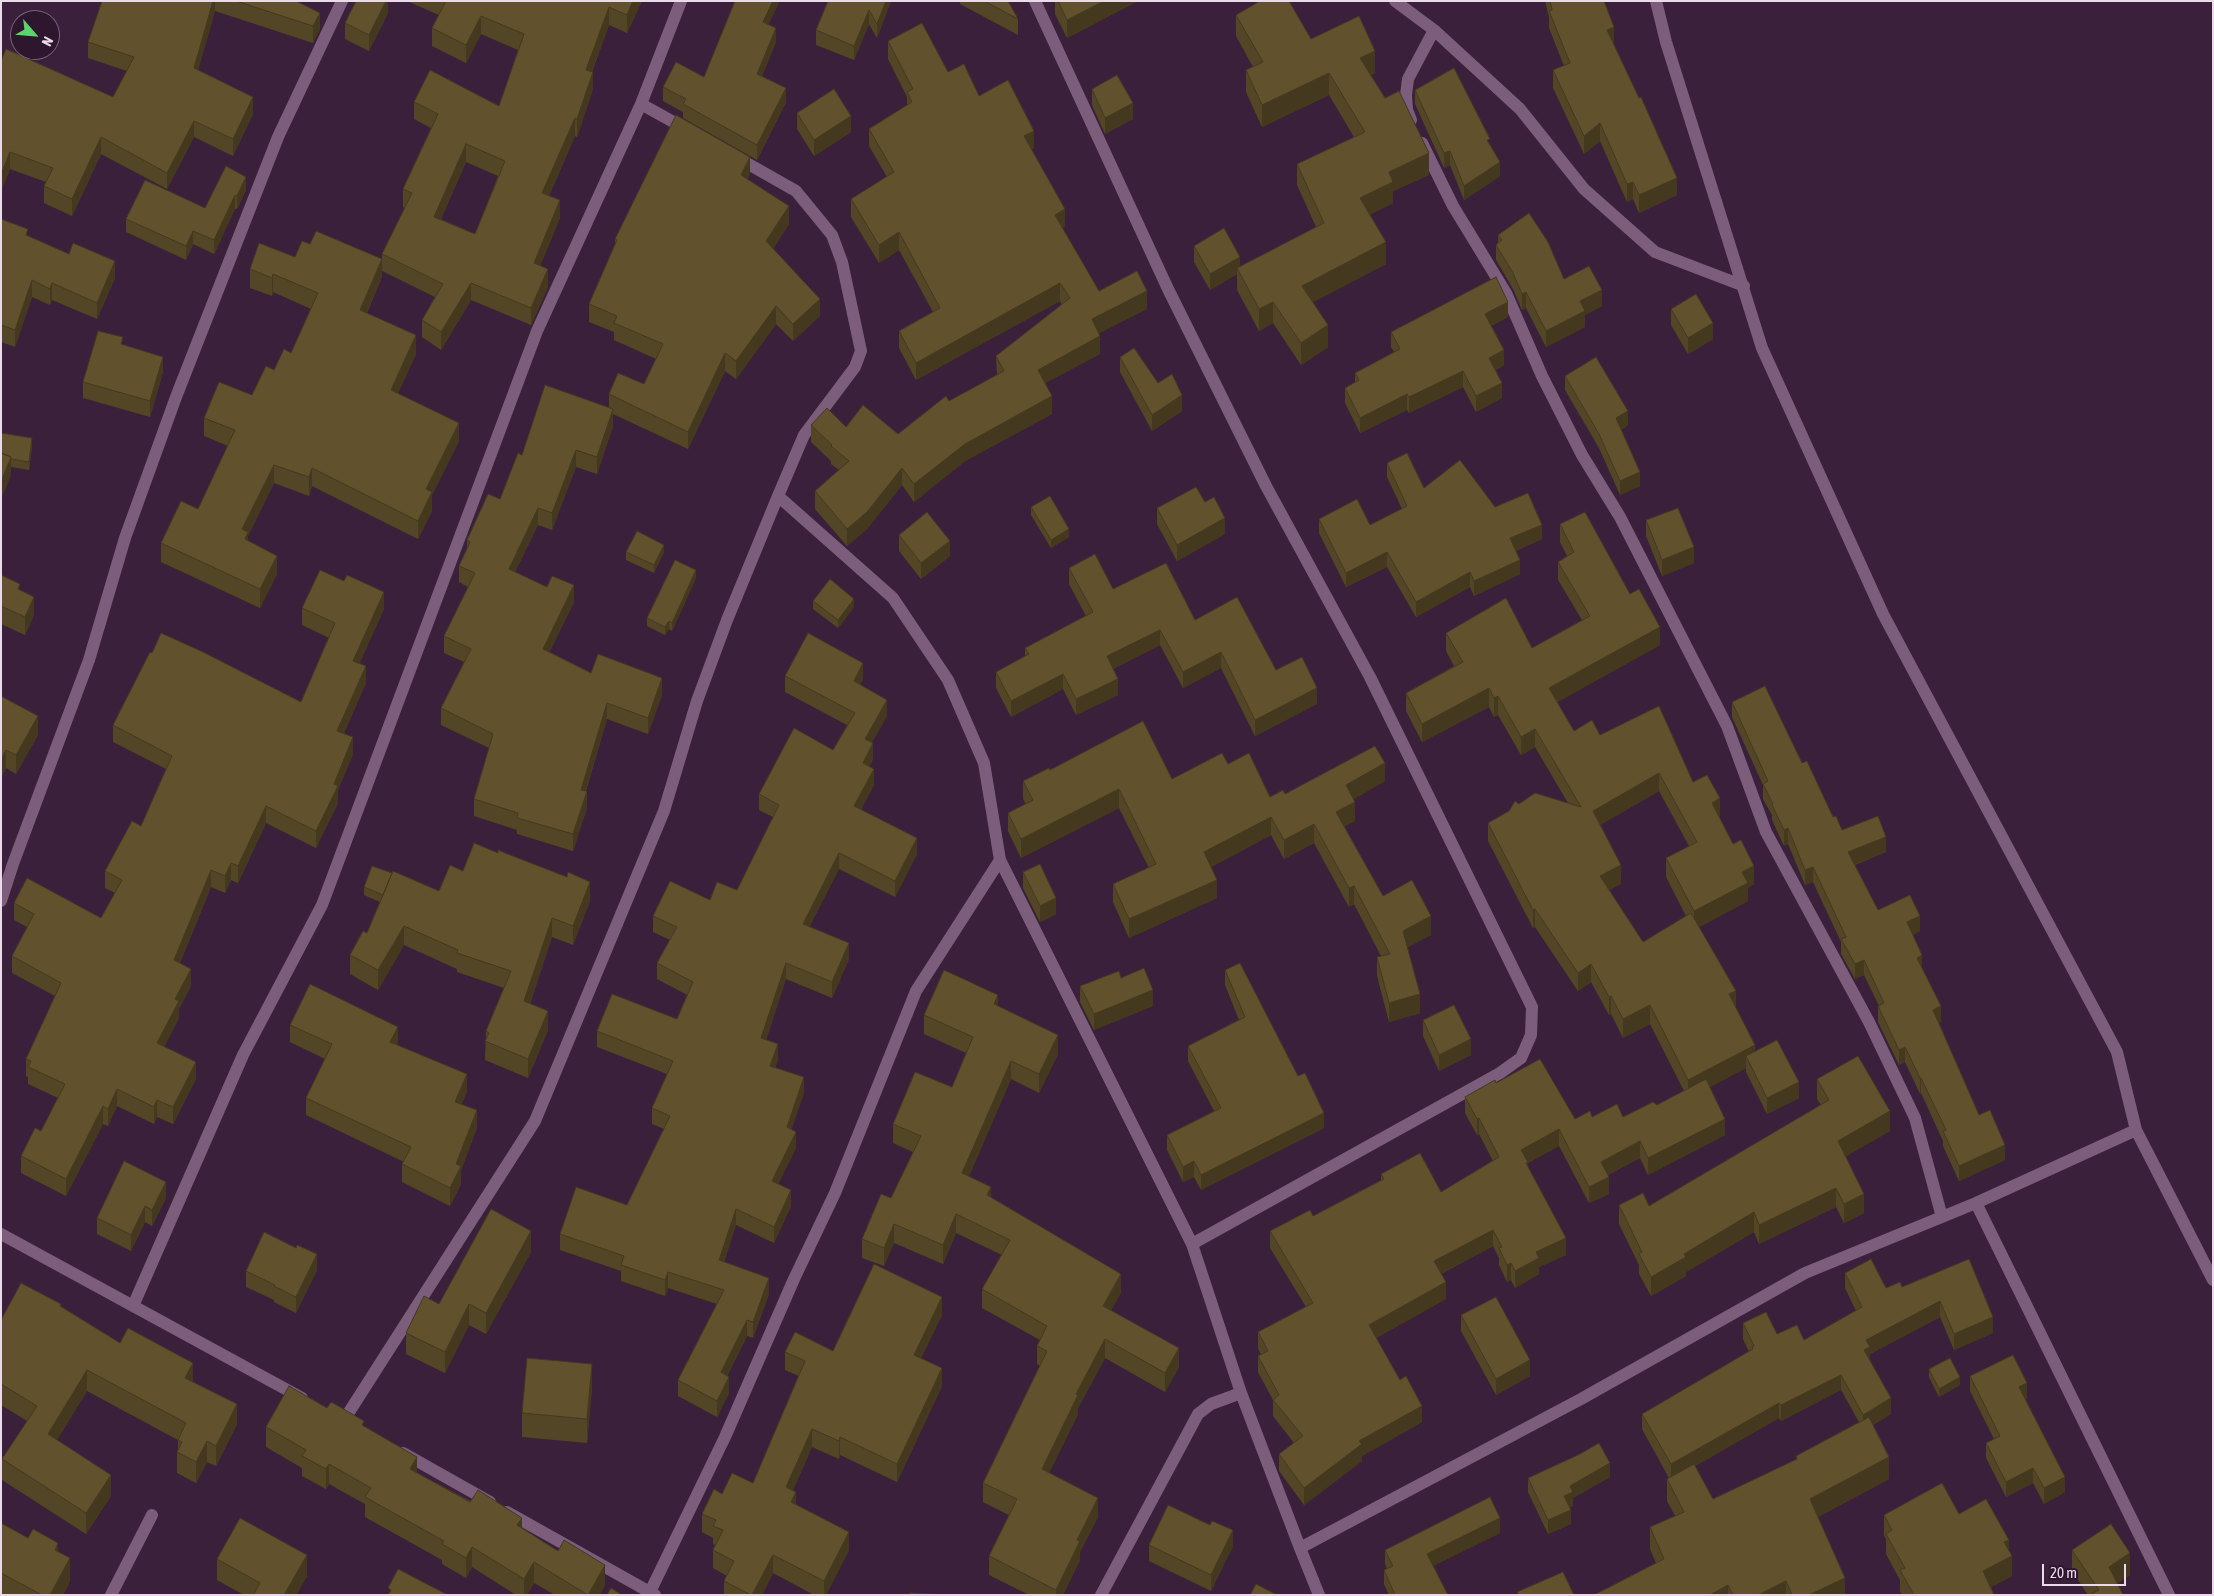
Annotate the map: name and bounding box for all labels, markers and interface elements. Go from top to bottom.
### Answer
north arrow [10,10,60,60]
text: N [38,34,56,49]
scale bar [2044,1554,2128,1586]
text: 20 m [2050,1564,2077,1581]

